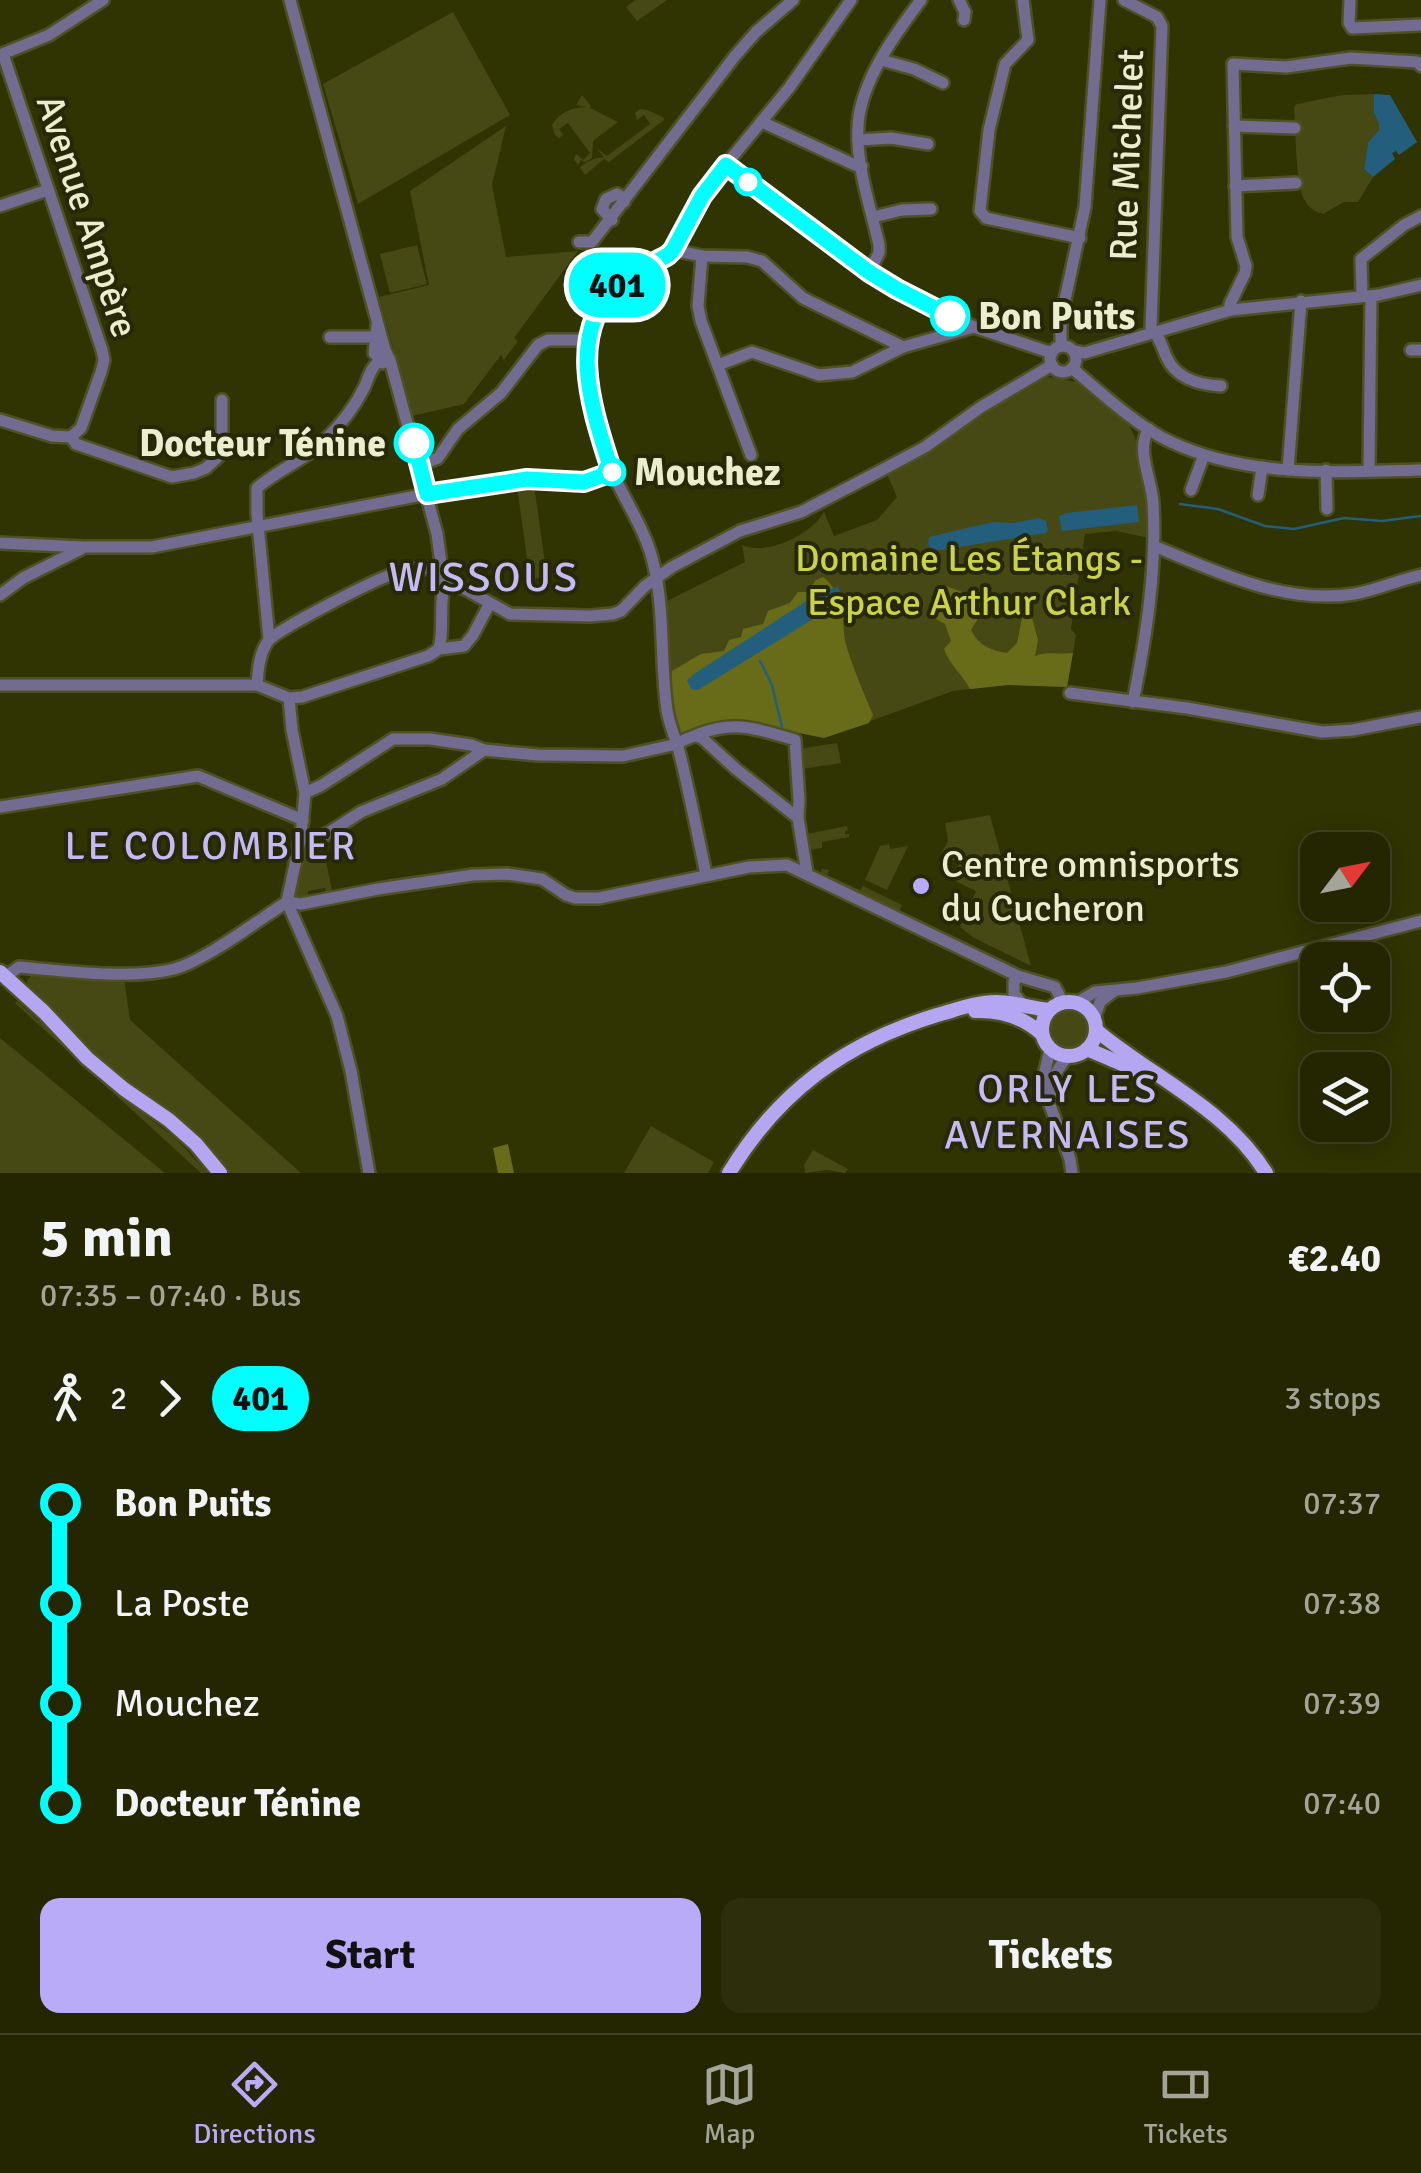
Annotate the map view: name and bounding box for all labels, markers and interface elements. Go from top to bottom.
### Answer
street label: Rue Michelet [1100,48,1154,262]
street label: Avenue Ampère [26,89,148,343]
unlabelled marker [735,169,761,195]
line badge: 401 [560,252,674,318]
text: 401 [589,264,645,307]
place label: Bon Puits [978,293,1135,340]
marker: Bon Puits [931,297,969,335]
place label: Docteur Ténine [139,420,386,467]
marker: Docteur Ténine [395,424,433,462]
place label: Mouchez [634,449,781,496]
marker: Mouchez [599,459,625,485]
park label: Domaine Les Étangs - Espace Arthur Clark [795,535,1143,626]
district label: WISSOUS [388,552,580,603]
district label: LE COLOMBIER [64,821,358,871]
north arrow [1300,832,1390,922]
map controls [1300,832,1390,1142]
place label: Centre omnisports du Cucheron [941,841,1240,932]
marker: Centre omnisports du Cucheron [910,875,932,897]
button: locate [1300,942,1390,1032]
button: layers [1300,1052,1390,1142]
district label: ORLY LES AVERNAISES [944,1064,1192,1160]
text: 5 min [40,1204,173,1272]
text: €2.40 [1288,1235,1381,1282]
text: 07:35 – 07:40 · Bus [40,1276,301,1315]
icon: walk [40,1371,95,1426]
icon: forward [142,1371,197,1426]
text: 401 [232,1377,289,1420]
text: 2 [110,1379,127,1418]
text: 3 stops [1284,1379,1381,1418]
text: Bon Puits [114,1480,271,1527]
text: 07:37 [1303,1484,1381,1523]
text: La Poste [114,1580,250,1627]
text: 07:38 [1303,1584,1381,1623]
text: Mouchez [114,1680,260,1727]
text: 07:39 [1303,1684,1381,1723]
text: Docteur Ténine [114,1780,361,1827]
text: 07:40 [1303,1784,1381,1823]
button: Start [40,1898,701,2013]
button: Tickets [721,1898,1381,2013]
tab: Directions [193,2057,316,2151]
tab: Map [702,2057,757,2151]
tab: Tickets [1144,2057,1228,2151]

